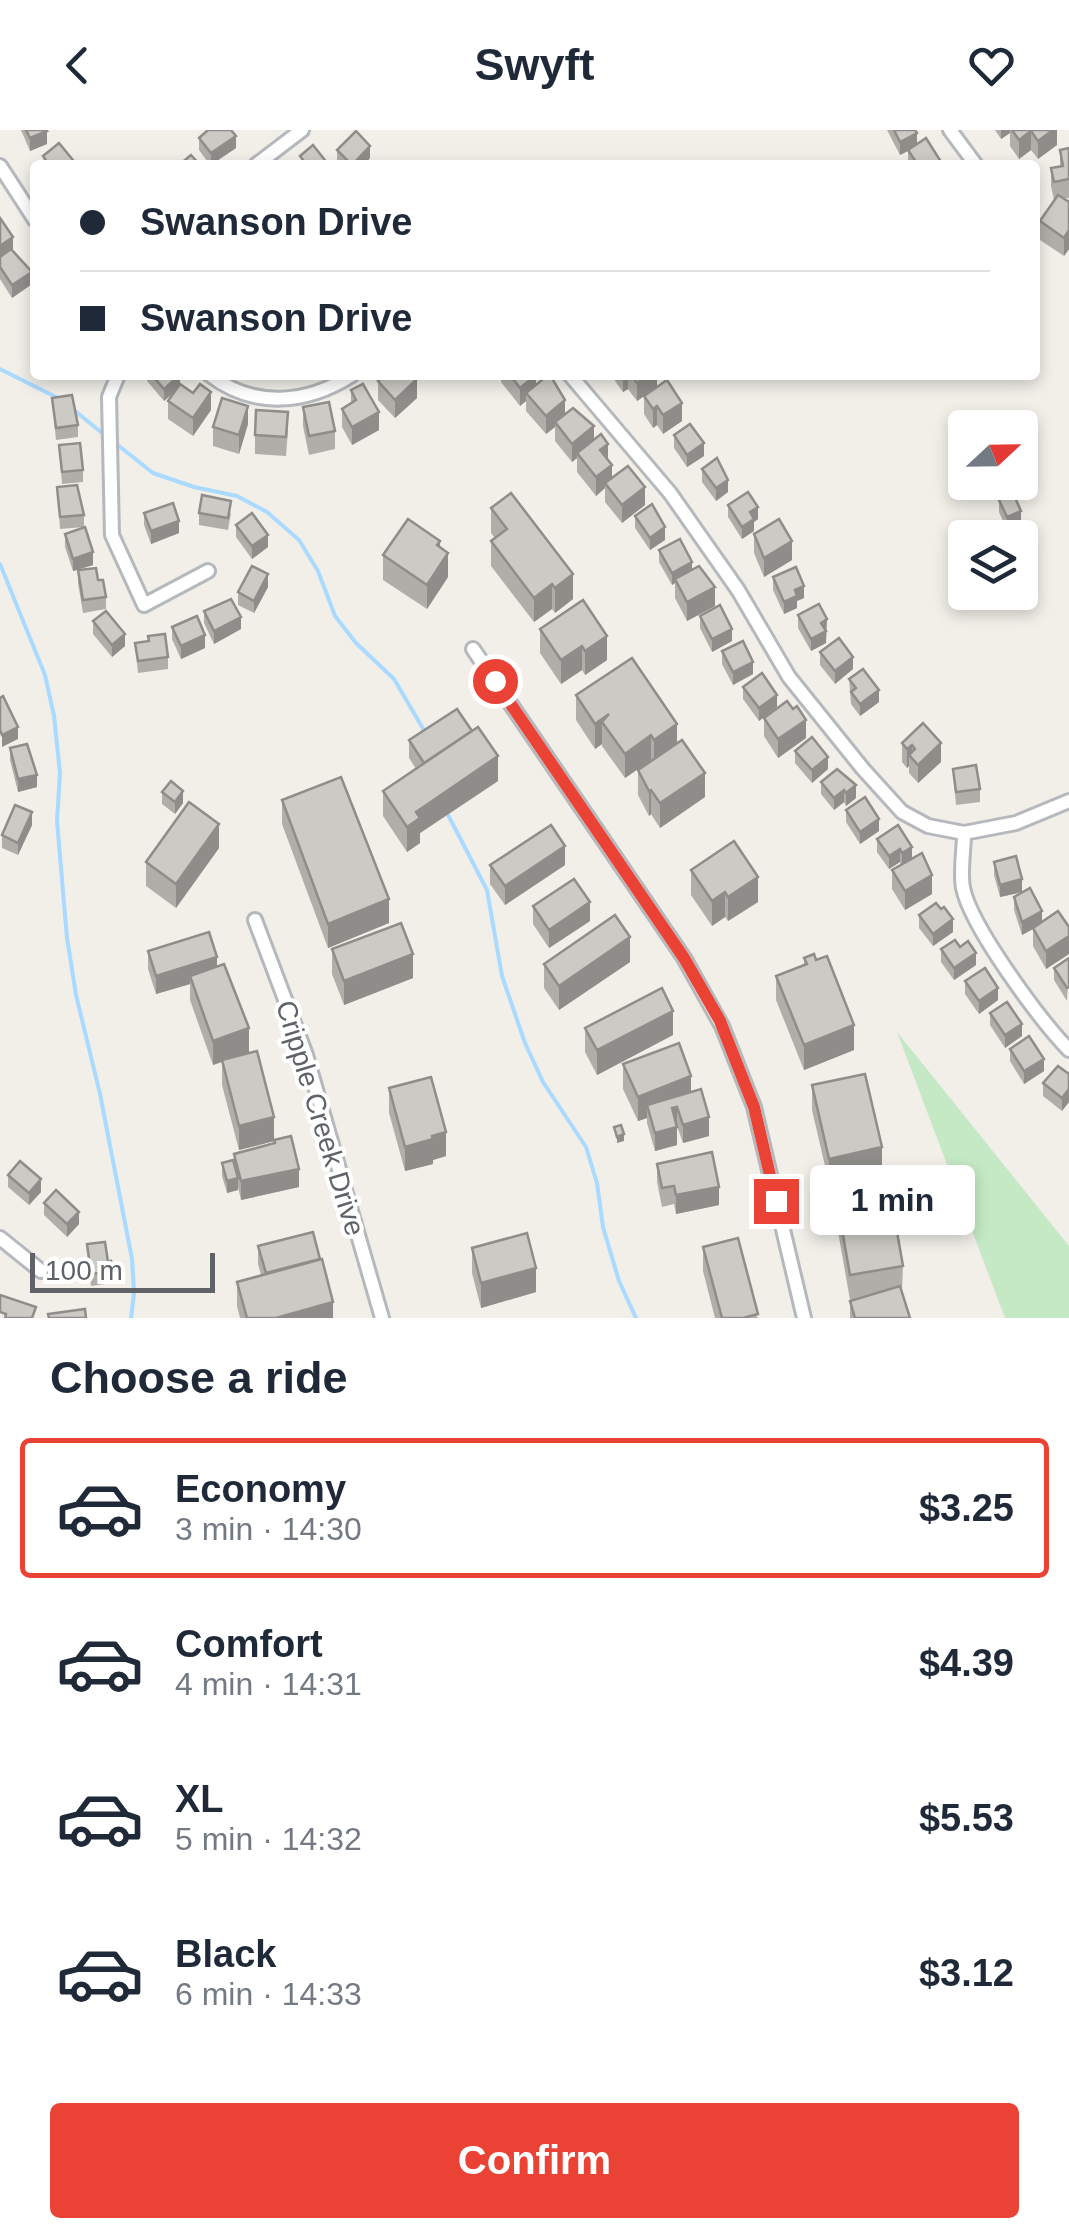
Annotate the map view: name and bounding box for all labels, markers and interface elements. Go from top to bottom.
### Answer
icon: back [50,38,105,93]
icon: heart [964,38,1019,93]
text: Swyft [474,39,595,90]
text: Swanson Drive [140,201,412,243]
text: Swanson Drive [140,297,412,339]
north arrow [948,410,1038,500]
map controls [948,410,1038,610]
button: layers [948,520,1038,610]
route start [473,659,518,704]
street label: Cripple Creek Drive [270,997,371,1239]
callout: 1 min [811,1166,976,1236]
route end [754,1179,799,1224]
text: 1 min [851,1182,934,1218]
scale bar [30,1248,215,1292]
text: 100 m [45,1255,123,1286]
text: Choose a ride [50,1352,348,1403]
icon: car [55,1463,145,1553]
text: Economy [175,1468,346,1510]
text: $3.25 [919,1487,1014,1529]
text: 3 min · 14:30 [175,1511,362,1547]
icon: car [55,1618,145,1708]
text: Comfort [175,1623,323,1665]
text: $4.39 [919,1642,1014,1684]
text: 4 min · 14:31 [175,1666,362,1702]
icon: car [55,1773,145,1863]
text: XL [175,1778,224,1820]
text: $5.53 [919,1797,1014,1839]
text: 5 min · 14:32 [175,1821,362,1857]
icon: car [55,1928,145,2018]
text: Black [175,1933,276,1975]
text: $3.12 [919,1952,1014,1994]
text: 6 min · 14:33 [175,1976,362,2012]
button: Confirm [50,2103,1019,2218]

